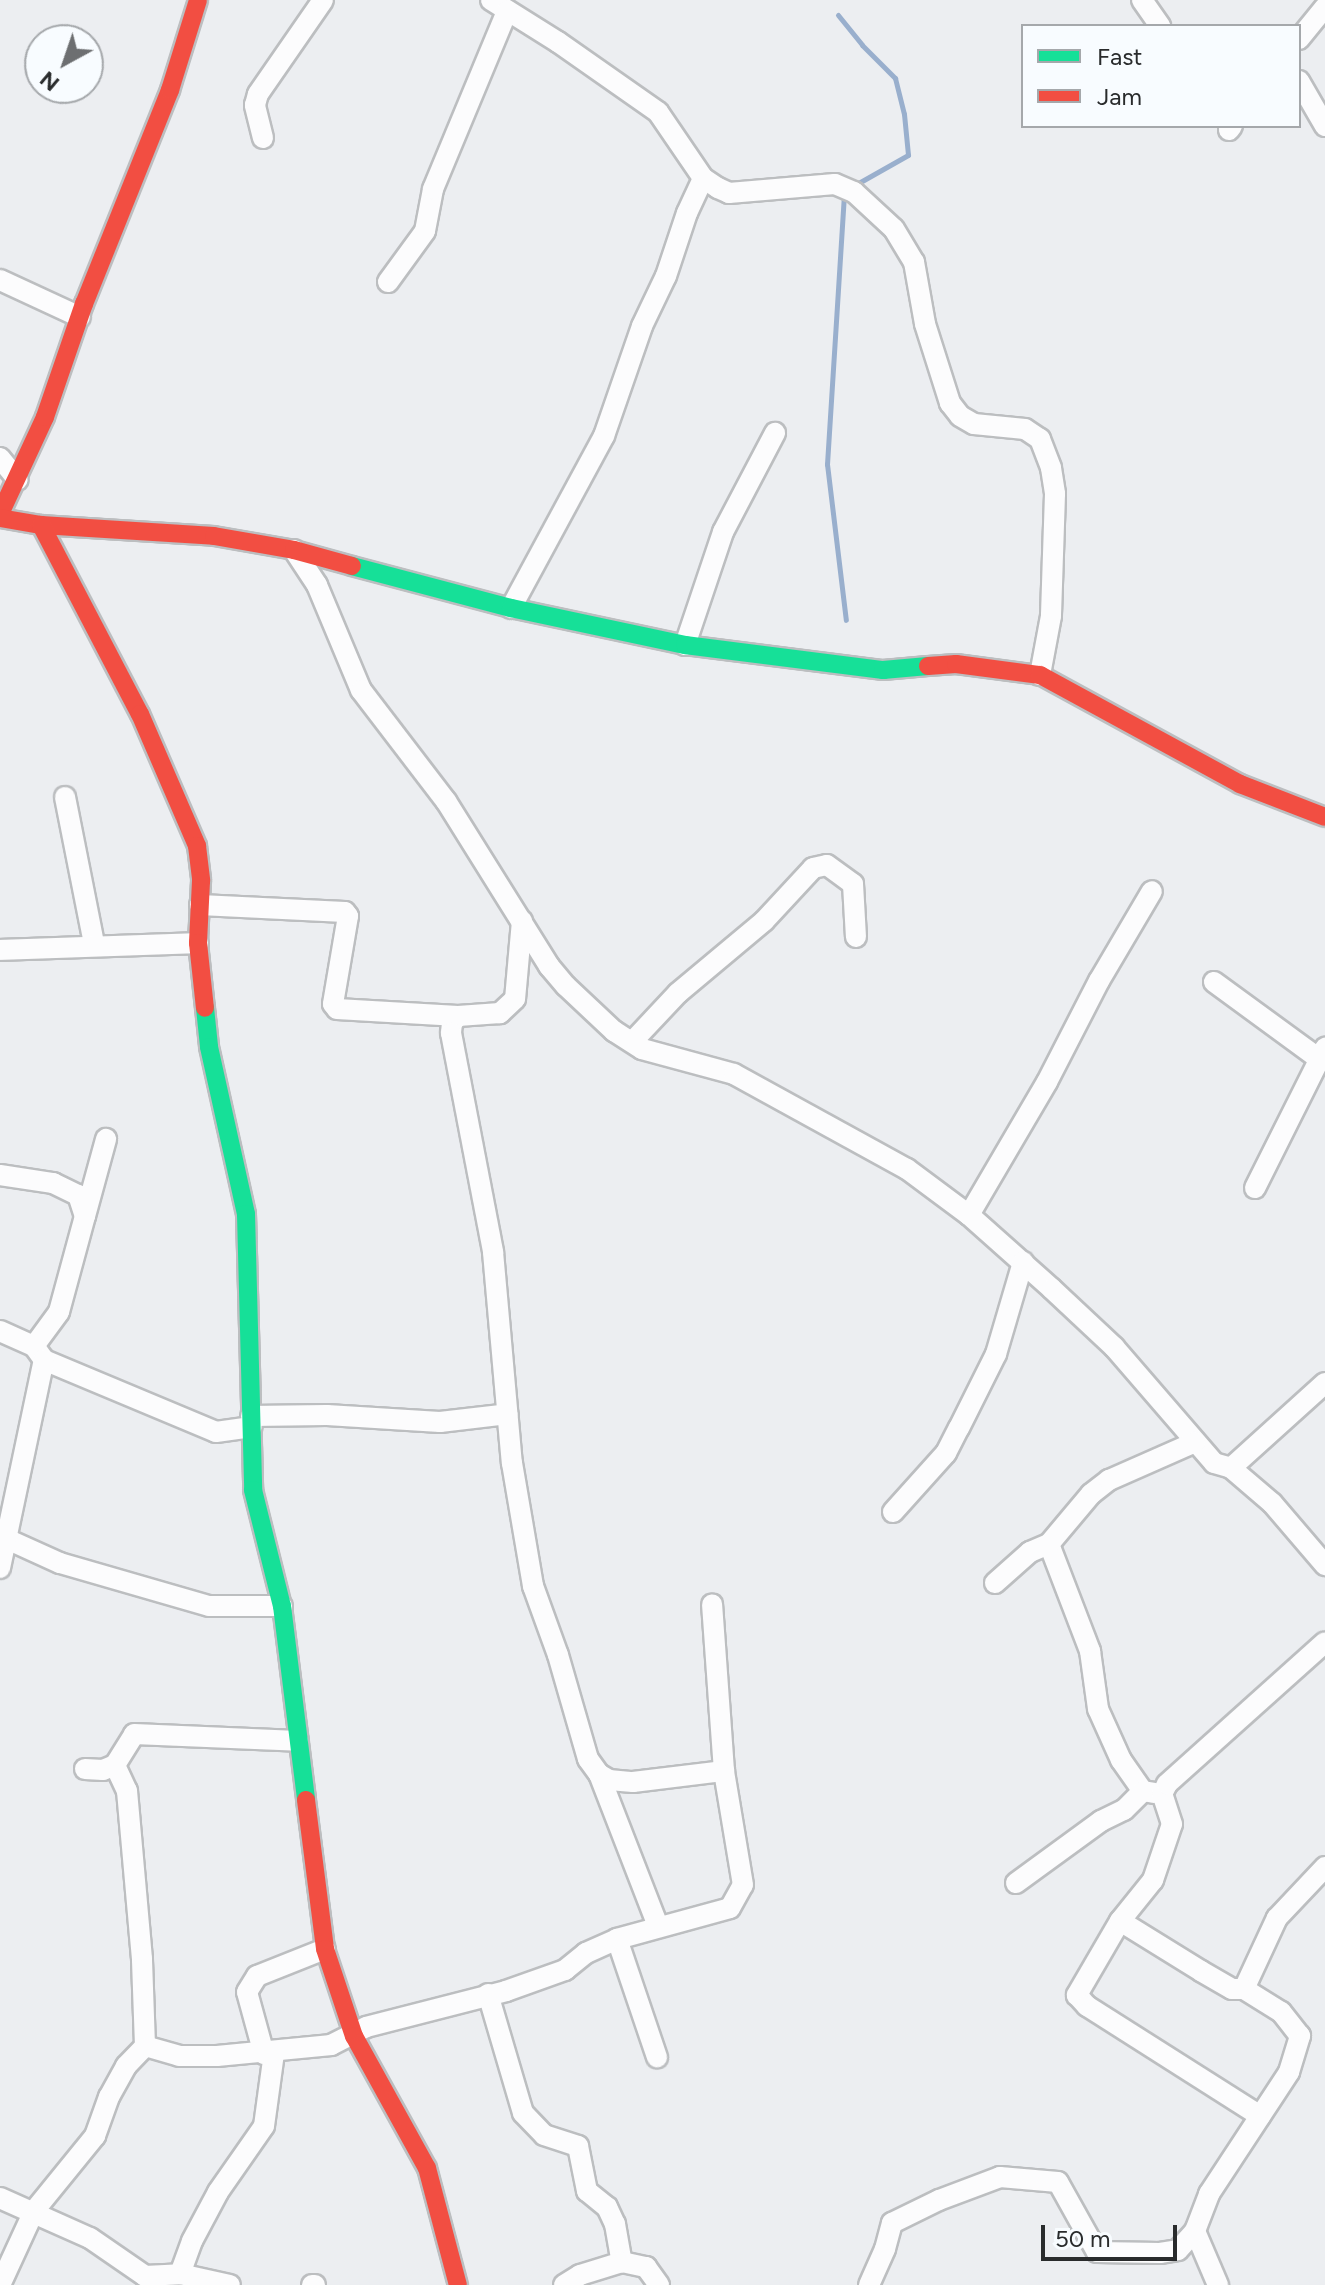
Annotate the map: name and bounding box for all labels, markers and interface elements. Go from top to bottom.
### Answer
north arrow [24,24,104,104]
legend [1021,24,1301,128]
text: Fast [1097,42,1142,71]
text: N [34,65,65,97]
text: Jam [1097,82,1142,111]
scale bar [1045,2209,1181,2259]
text: 50 m [1055,2224,1111,2253]

